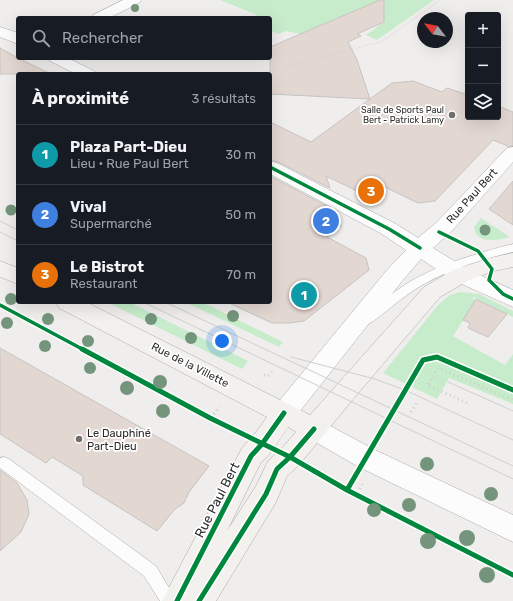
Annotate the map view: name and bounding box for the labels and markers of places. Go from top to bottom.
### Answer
place label: Salle de Sports Paul Bert - Patrick Lamy [361,105,444,125]
marker: Salle de Sports Paul Bert - Patrick Lamy [447,110,457,120]
pin: 3 [358,176,384,206]
pin: 2 [313,206,339,236]
pin: 1 [291,280,317,310]
place label: Le Dauphiné Part-Dieu [87,427,151,453]
marker: Le Dauphiné Part-Dieu [74,434,84,444]

